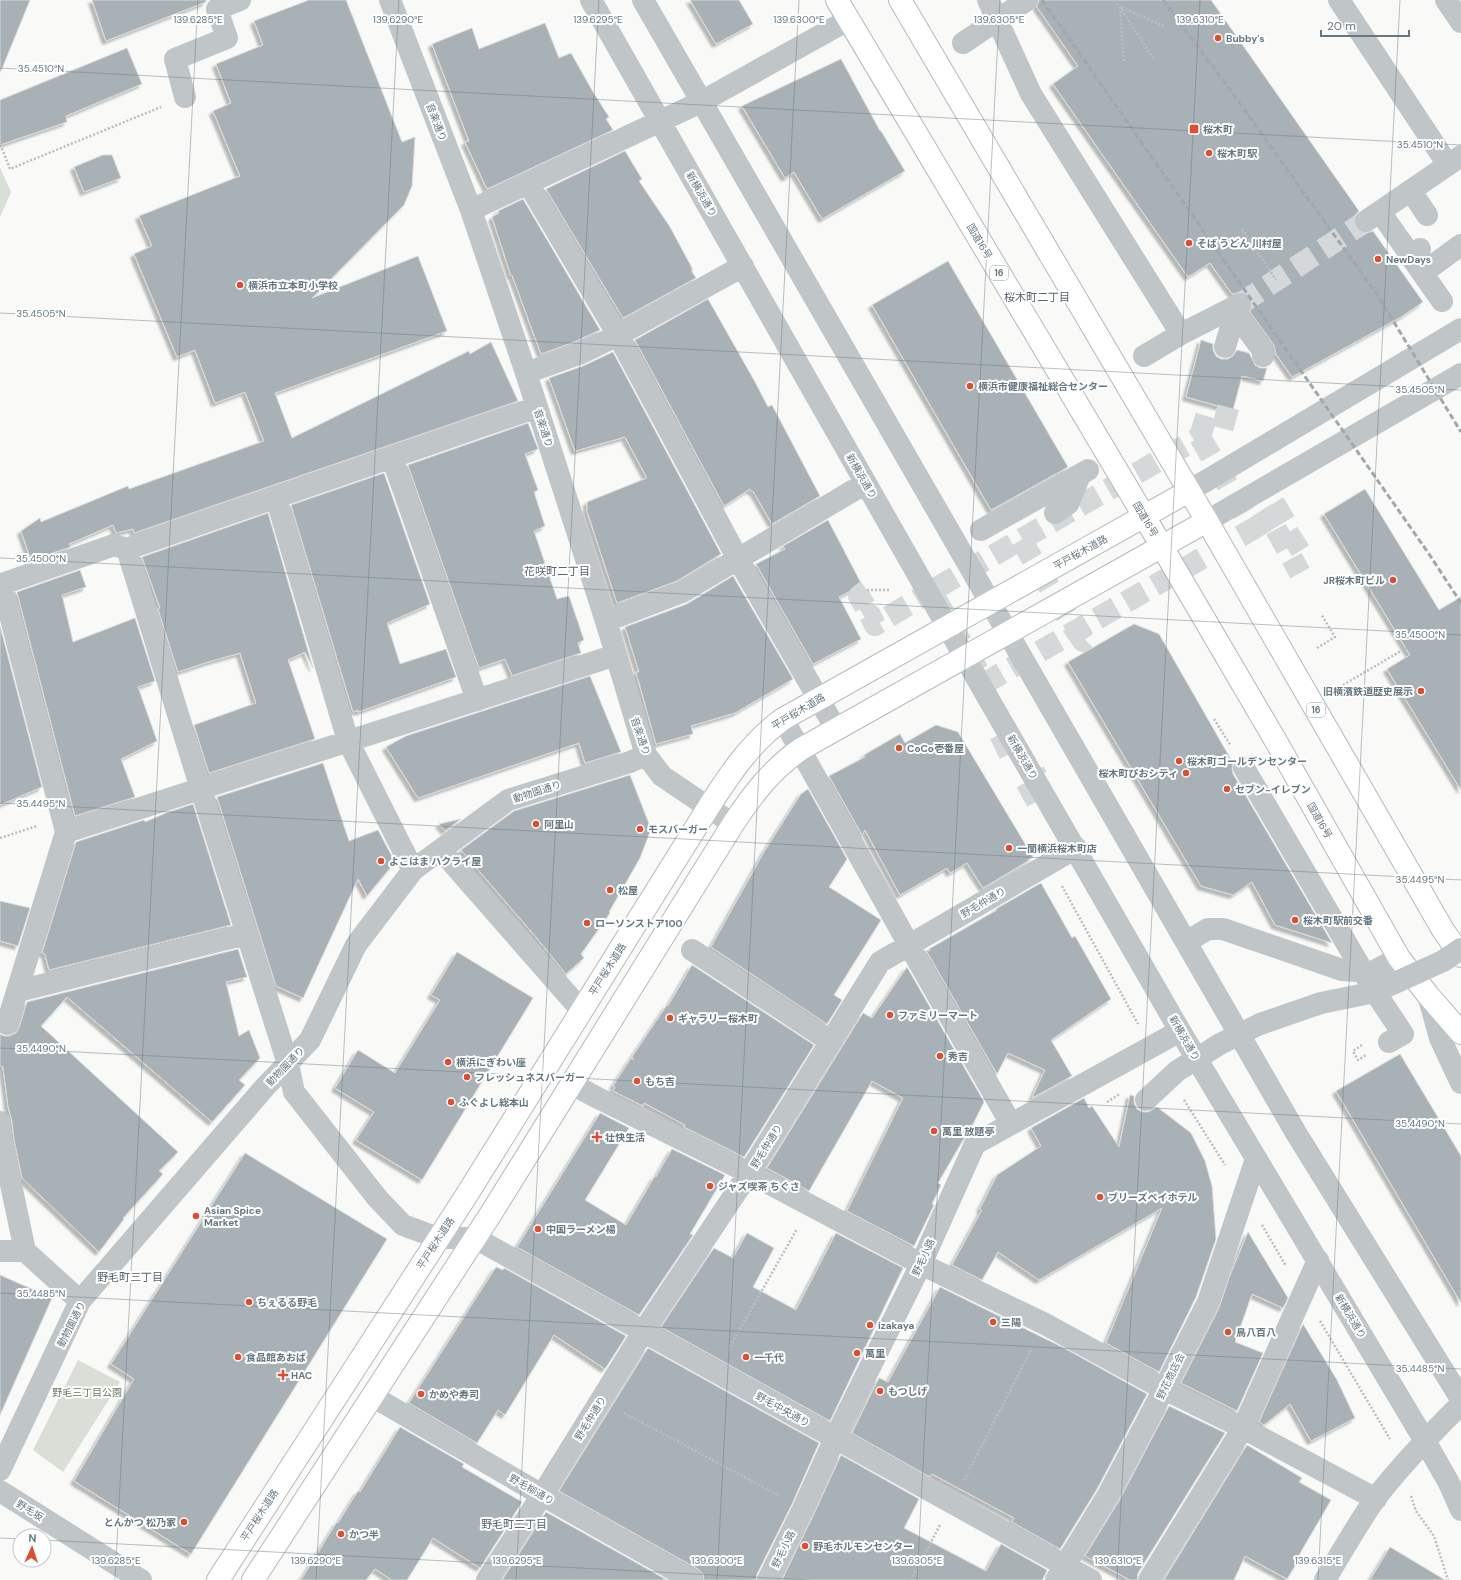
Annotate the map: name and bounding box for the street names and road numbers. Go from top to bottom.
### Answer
street label: 音楽通り [423,101,450,143]
street label: 新横浜通り [683,169,720,219]
street label: 国道16号 [964,221,995,261]
road number: 16 [990,266,1008,280]
street label: 音楽通り [531,407,556,449]
street label: 新横浜通り [843,451,880,501]
street label: 国道16号 [1130,499,1161,539]
street label: 平戸桜木道路 [1051,532,1110,573]
street label: 平戸桜木道路 [769,690,827,732]
road number: 16 [1307,703,1325,717]
street label: 音楽通り [628,715,653,757]
street label: 新横浜通り [1004,732,1041,782]
street label: 動物園通り [511,778,563,805]
street label: 国道16号 [1304,800,1335,841]
street label: 野毛仲通り [958,884,1008,921]
street label: 平戸桜木道路 [586,940,629,998]
street label: 新横浜通り [1166,1013,1203,1063]
street label: 動物園通り [263,1044,307,1089]
street label: 野毛仲通り [748,1122,785,1171]
street label: 平戸桜木道路 [414,1215,457,1272]
street label: 野毛小路 [909,1236,938,1278]
street label: 新横浜通り [1332,1291,1369,1341]
street label: 動物園通り [54,1299,89,1349]
street label: 野花商店会 [1154,1351,1187,1402]
street label: 野毛中央通り [753,1389,812,1430]
street label: 野毛仲通り [572,1394,609,1443]
street label: 野毛柳通り [507,1471,557,1508]
street label: 平戸桜木道路 [238,1487,281,1544]
street label: 野毛坂 [14,1497,46,1524]
street label: 野毛小路 [769,1528,798,1570]

